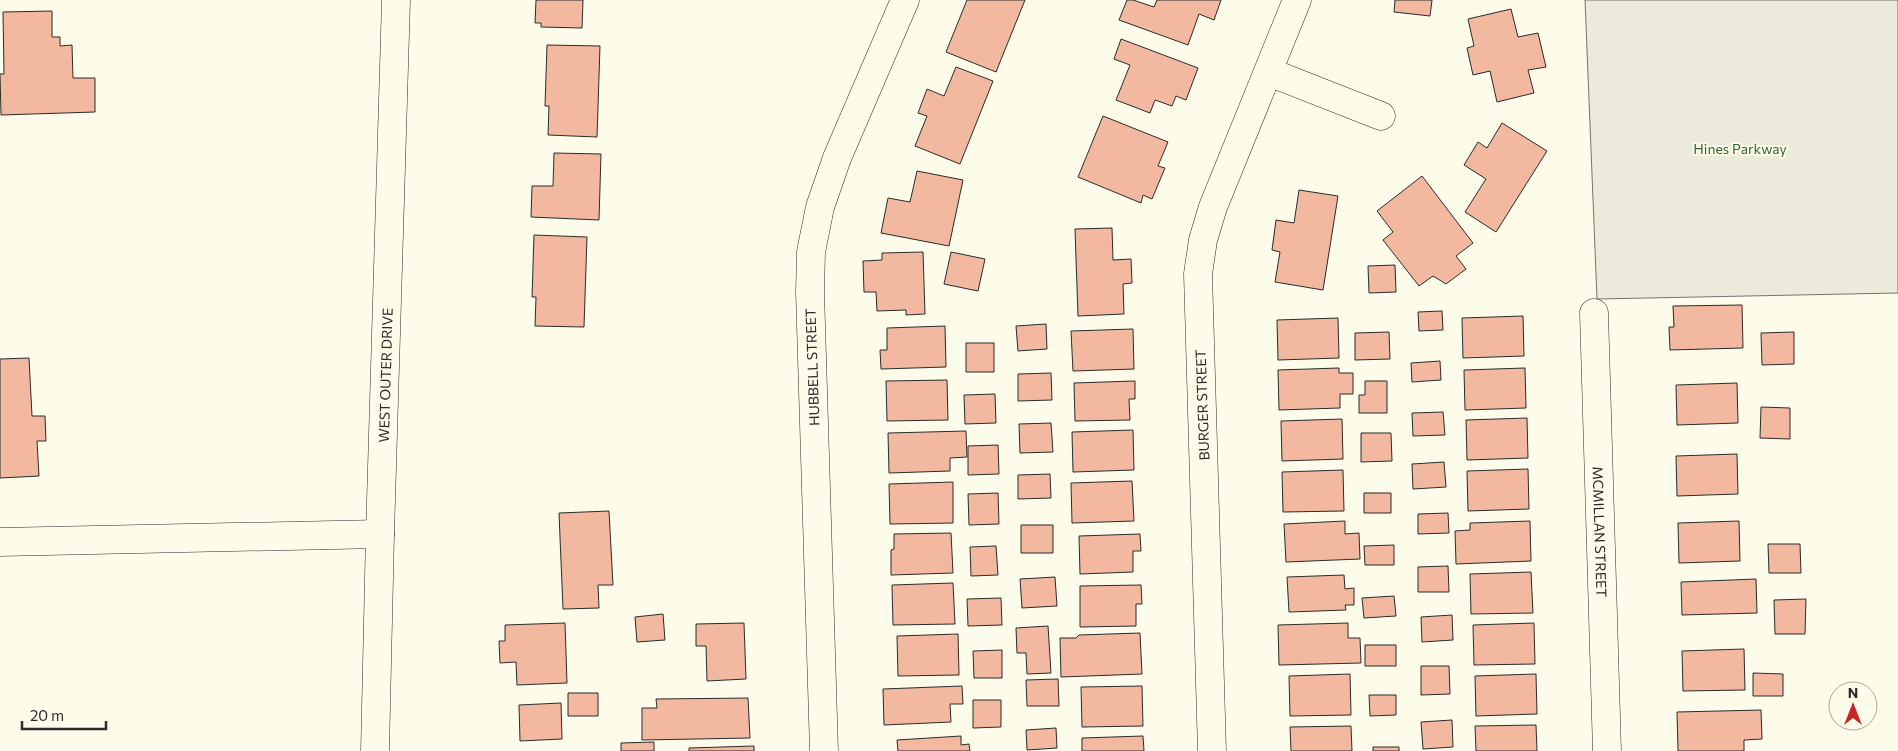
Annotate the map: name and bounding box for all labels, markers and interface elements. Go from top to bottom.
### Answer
park label: Hines Parkway [1693,140,1787,157]
street label: WEST OUTER DRIVE [374,307,395,443]
street label: HUBBELL STREET [801,308,823,426]
street label: BURGER STREET [1192,349,1212,461]
street label: MCMILLAN STREET [1590,466,1611,598]
north arrow [1828,681,1878,731]
text: N [1848,684,1858,701]
scale bar [22,698,106,730]
text: 20 m [30,706,64,724]

